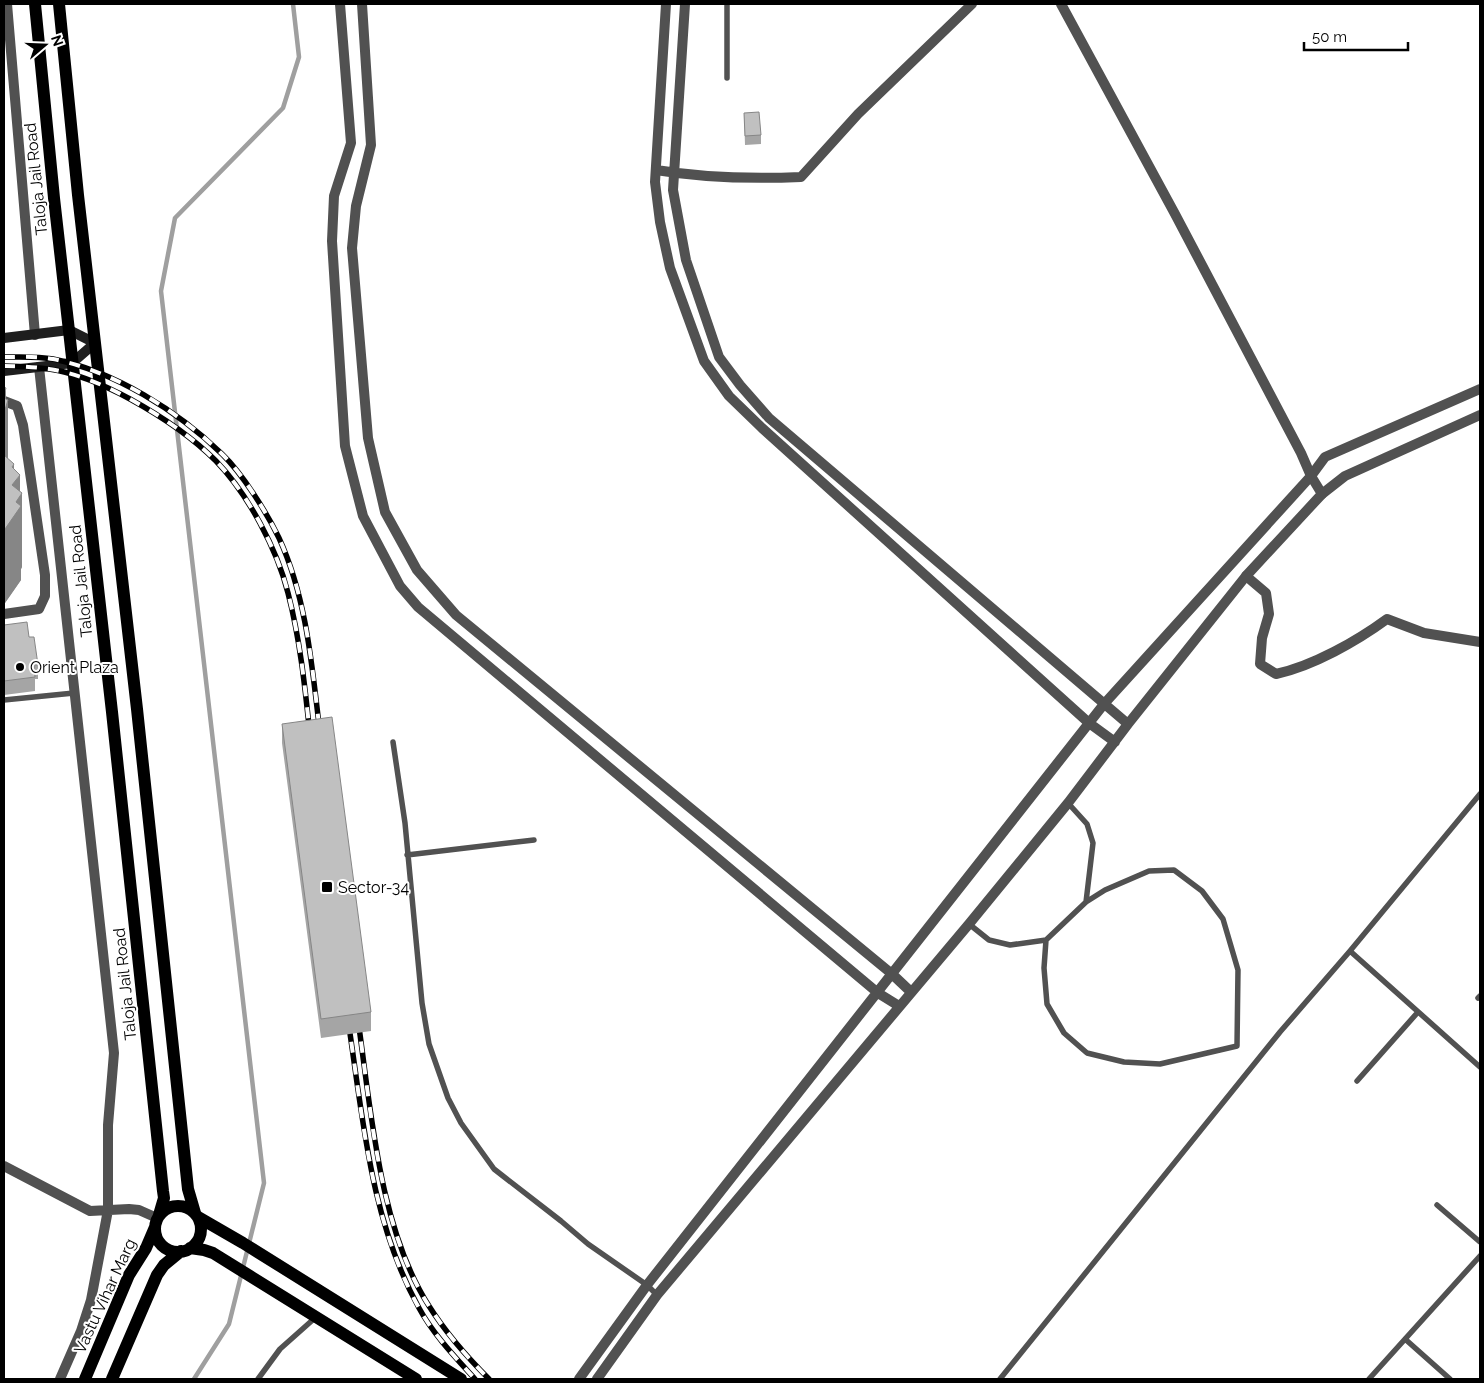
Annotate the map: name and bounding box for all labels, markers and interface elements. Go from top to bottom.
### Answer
north arrow [20,20,70,70]
scale bar [1304,20,1408,52]
text: 50 m [1312,28,1347,46]
text: N [48,33,67,48]
street label: Taloja Jail Road [21,122,51,236]
street label: Taloja Jail Road [66,524,96,638]
place label: Orient Plaza [30,658,119,677]
marker: Orient Plaza [14,661,26,673]
place label: Sector-34 [338,878,409,897]
marker: Sector-34 [320,880,334,894]
street label: Taloja Jail Road [110,927,140,1041]
street label: Vastu Vihar Marg [70,1236,140,1356]

